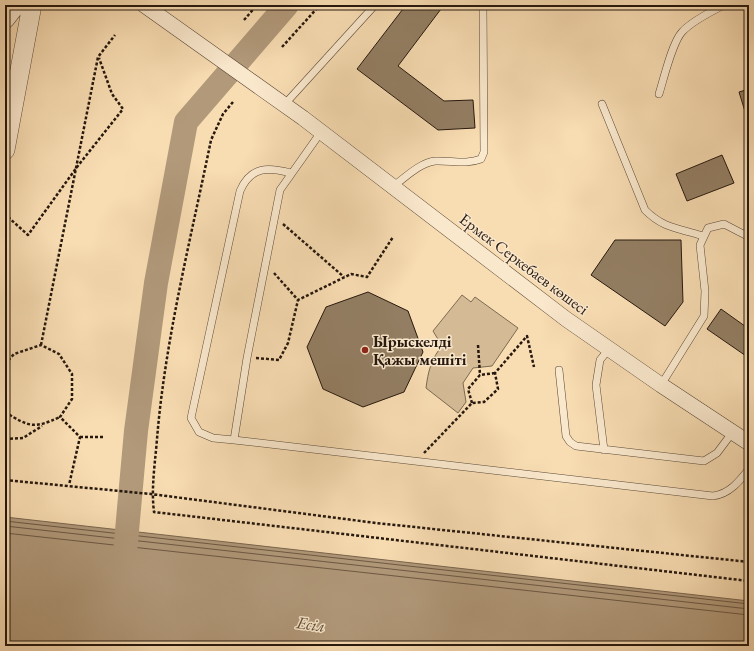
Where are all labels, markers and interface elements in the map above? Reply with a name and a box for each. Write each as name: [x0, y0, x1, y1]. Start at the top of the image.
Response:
street label: Ермек Серкебаев көшесі: [455, 209, 593, 319]
place label: Ырыскелді Қажы мешіті: [373, 331, 467, 370]
marker: Ырыскелді Қажы мешіті: [360, 345, 370, 355]
water label: Есіл: [294, 611, 327, 637]

